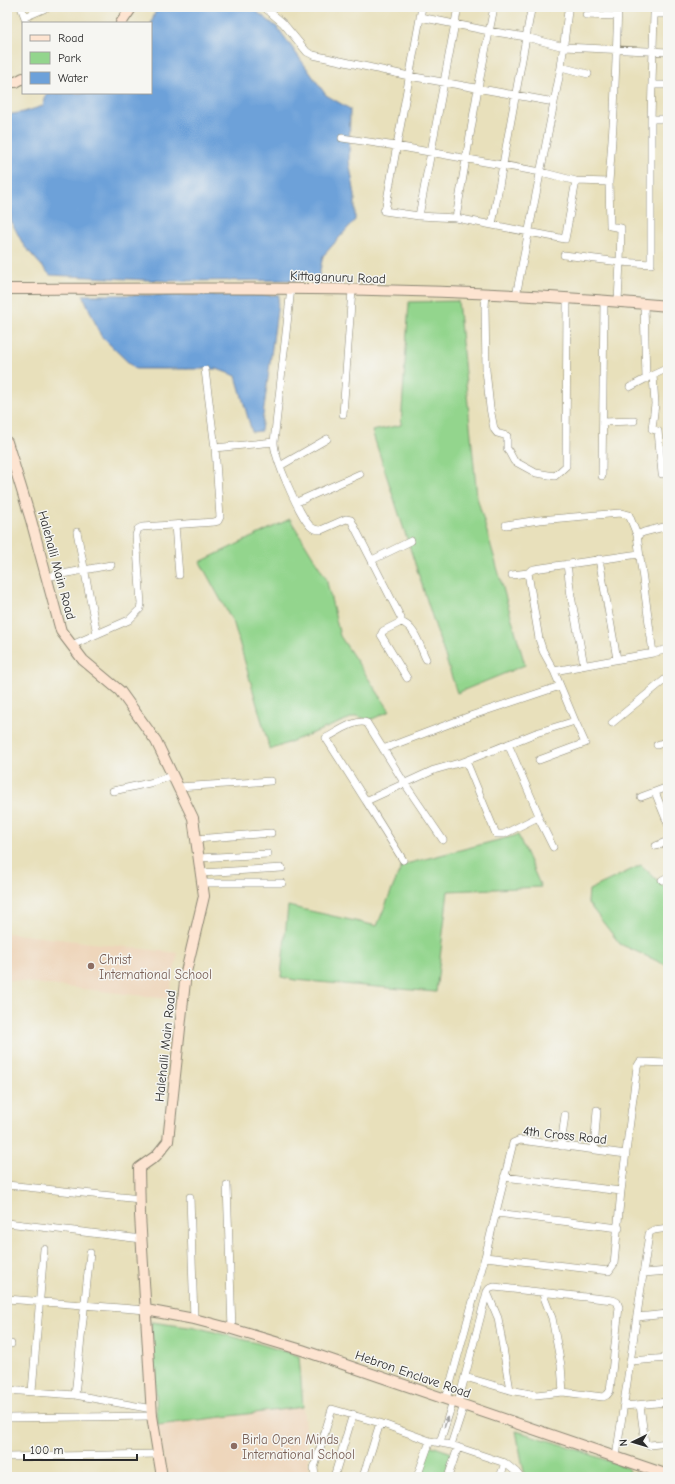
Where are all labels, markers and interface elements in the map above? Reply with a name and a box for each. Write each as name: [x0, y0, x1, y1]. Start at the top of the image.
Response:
legend: [22, 22, 152, 94]
text: Road: [58, 31, 84, 45]
text: Park: [58, 51, 81, 65]
text: Water: [58, 71, 88, 85]
street label: Kittaganuru Road: [290, 268, 386, 286]
street label: Halehalli Main Road: [35, 509, 79, 621]
place label: Christ International School: [99, 952, 212, 982]
marker: Christ International School: [86, 961, 96, 971]
street label: Halehalli Main Road: [152, 989, 178, 1103]
street label: 4th Cross Road: [522, 1123, 608, 1147]
street label: Hebron Enclave Road: [353, 1347, 473, 1401]
one-way arrow: [443, 1415, 449, 1427]
north arrow: [613, 1422, 653, 1462]
place label: Birla Open Minds International School: [242, 1432, 355, 1462]
scale bar: [24, 1436, 137, 1462]
text: N: [617, 1439, 630, 1447]
marker: Birla Open Minds International School: [229, 1441, 239, 1451]
text: 100 m: [30, 1443, 63, 1457]

